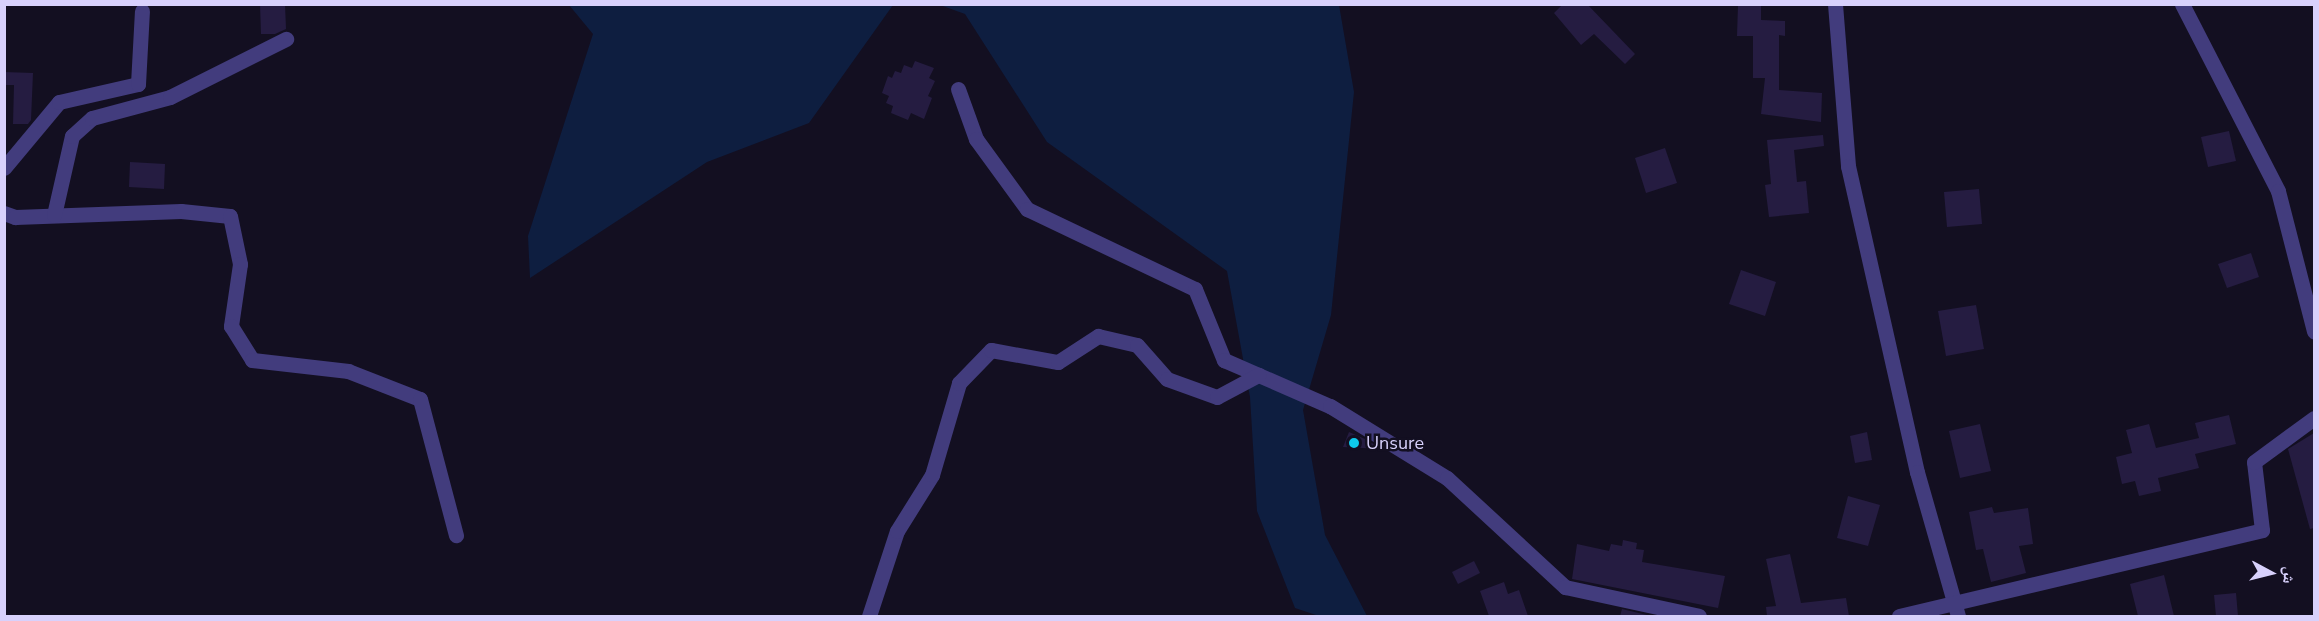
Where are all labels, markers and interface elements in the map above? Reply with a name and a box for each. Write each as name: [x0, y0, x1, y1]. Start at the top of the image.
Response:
place label: Unsure: [1366, 432, 1424, 454]
marker: Unsure: [1347, 436, 1361, 450]
north arrow: [2241, 543, 2301, 603]
text: ش: [2277, 565, 2301, 585]

